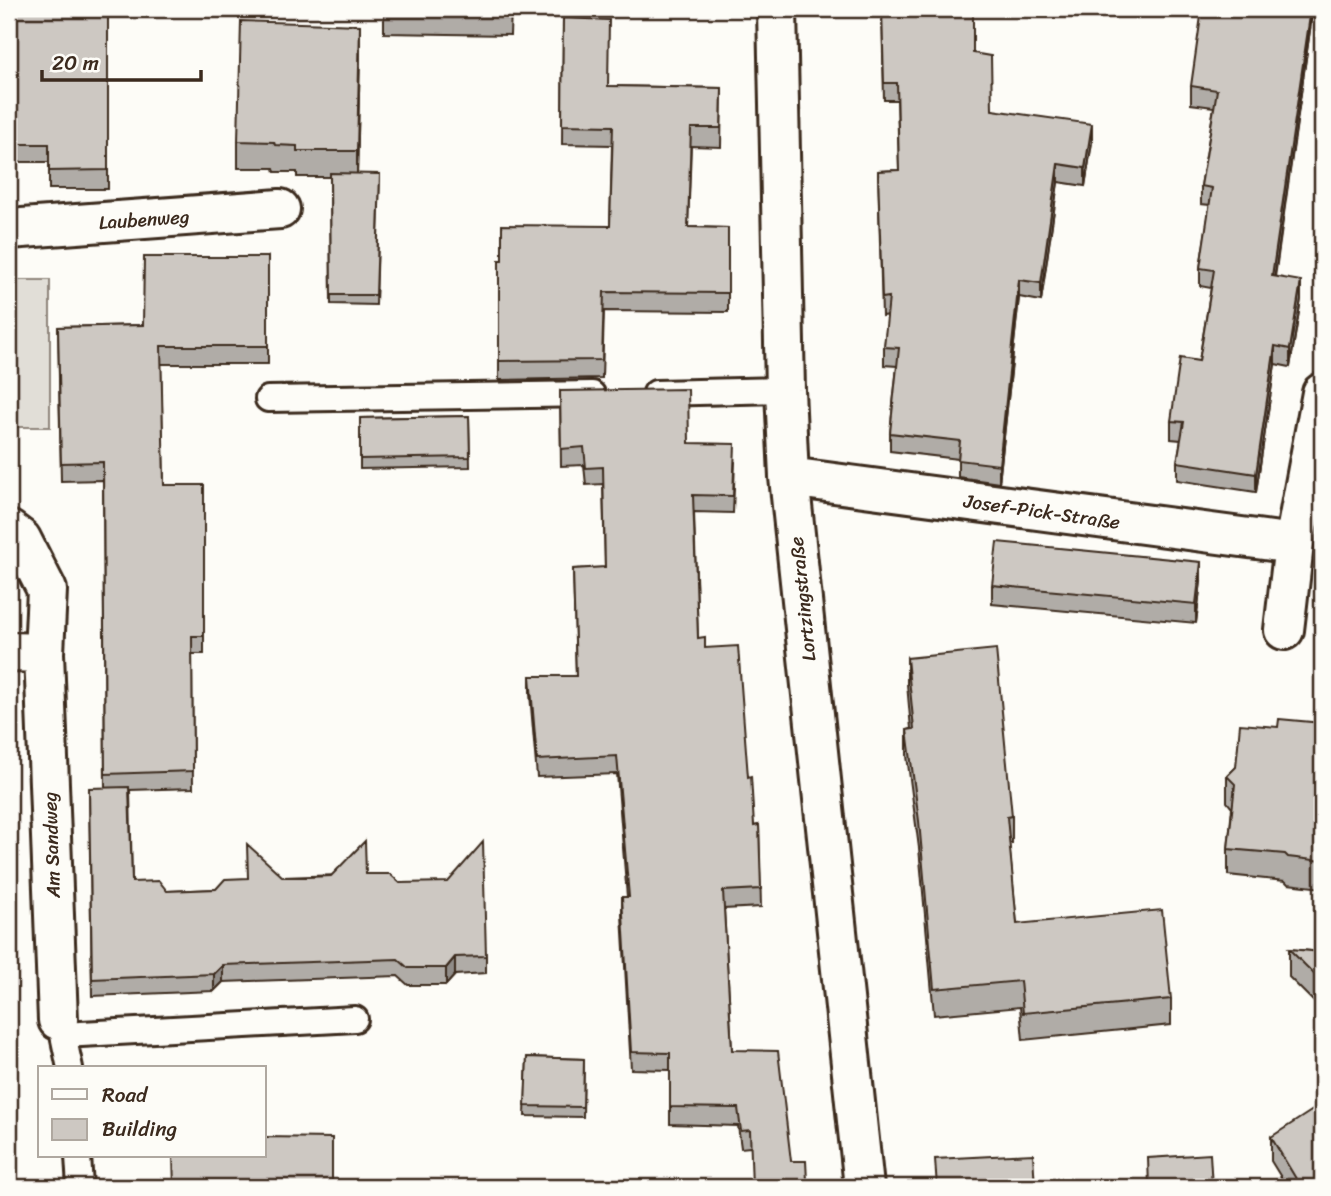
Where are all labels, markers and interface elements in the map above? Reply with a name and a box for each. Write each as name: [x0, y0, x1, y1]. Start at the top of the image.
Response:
scale bar: [42, 38, 201, 82]
text: 20 m: [52, 44, 99, 82]
street label: Laubenweg: [98, 200, 191, 239]
street label: Josef-Pick-Straße: [961, 484, 1122, 539]
street label: Lortzingstraße: [780, 535, 825, 663]
street label: Am Sandweg: [33, 791, 70, 900]
legend: [38, 1066, 266, 1158]
text: Road: [102, 1076, 149, 1114]
text: Building: [102, 1110, 178, 1148]

